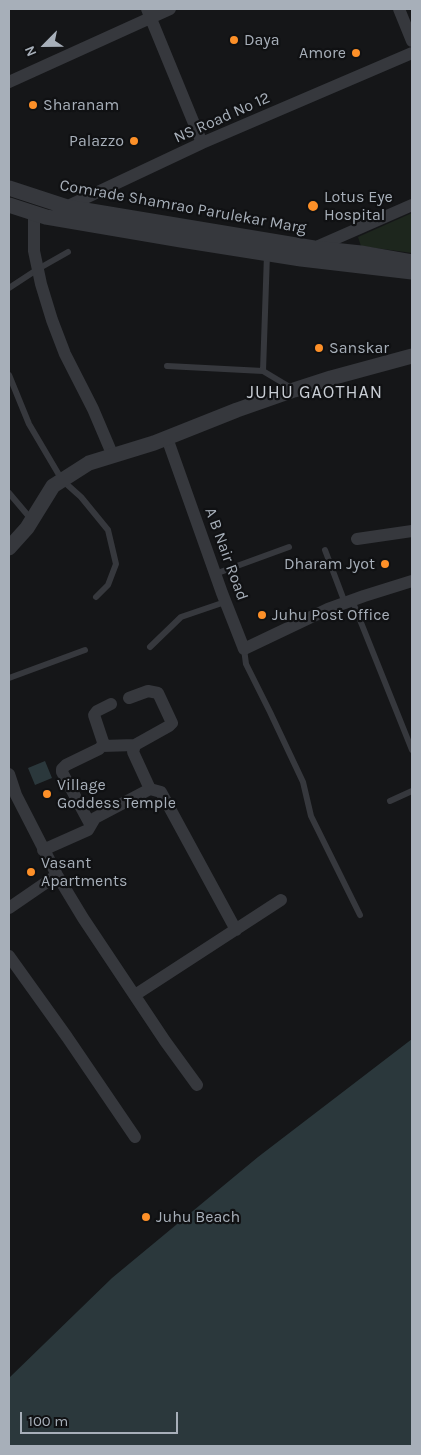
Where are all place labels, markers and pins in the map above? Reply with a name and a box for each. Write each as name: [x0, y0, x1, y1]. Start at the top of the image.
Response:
place label: Daya: [244, 30, 280, 50]
marker: Daya: [228, 34, 240, 46]
place label: Amore: [299, 43, 346, 63]
marker: Amore: [350, 47, 362, 59]
place label: Sharanam: [43, 95, 119, 115]
marker: Sharanam: [27, 99, 39, 111]
place label: Palazzo: [69, 131, 124, 151]
marker: Palazzo: [128, 135, 140, 147]
place label: Lotus Eye Hospital: [324, 187, 393, 225]
marker: Lotus Eye Hospital: [306, 199, 320, 213]
place label: Sanskar: [329, 338, 389, 358]
marker: Sanskar: [313, 342, 325, 354]
place label: Dharam Jyot: [284, 554, 375, 574]
marker: Dharam Jyot: [379, 558, 391, 570]
place label: Juhu Post Office: [272, 605, 390, 625]
marker: Juhu Post Office: [256, 609, 268, 621]
place label: Village Goddess Temple: [57, 775, 176, 813]
marker: Village Goddess Temple: [41, 788, 53, 800]
place label: Vasant Apartments: [41, 853, 127, 891]
marker: Vasant Apartments: [25, 866, 37, 878]
place label: Juhu Beach: [156, 1207, 240, 1227]
marker: Juhu Beach: [140, 1211, 152, 1223]

